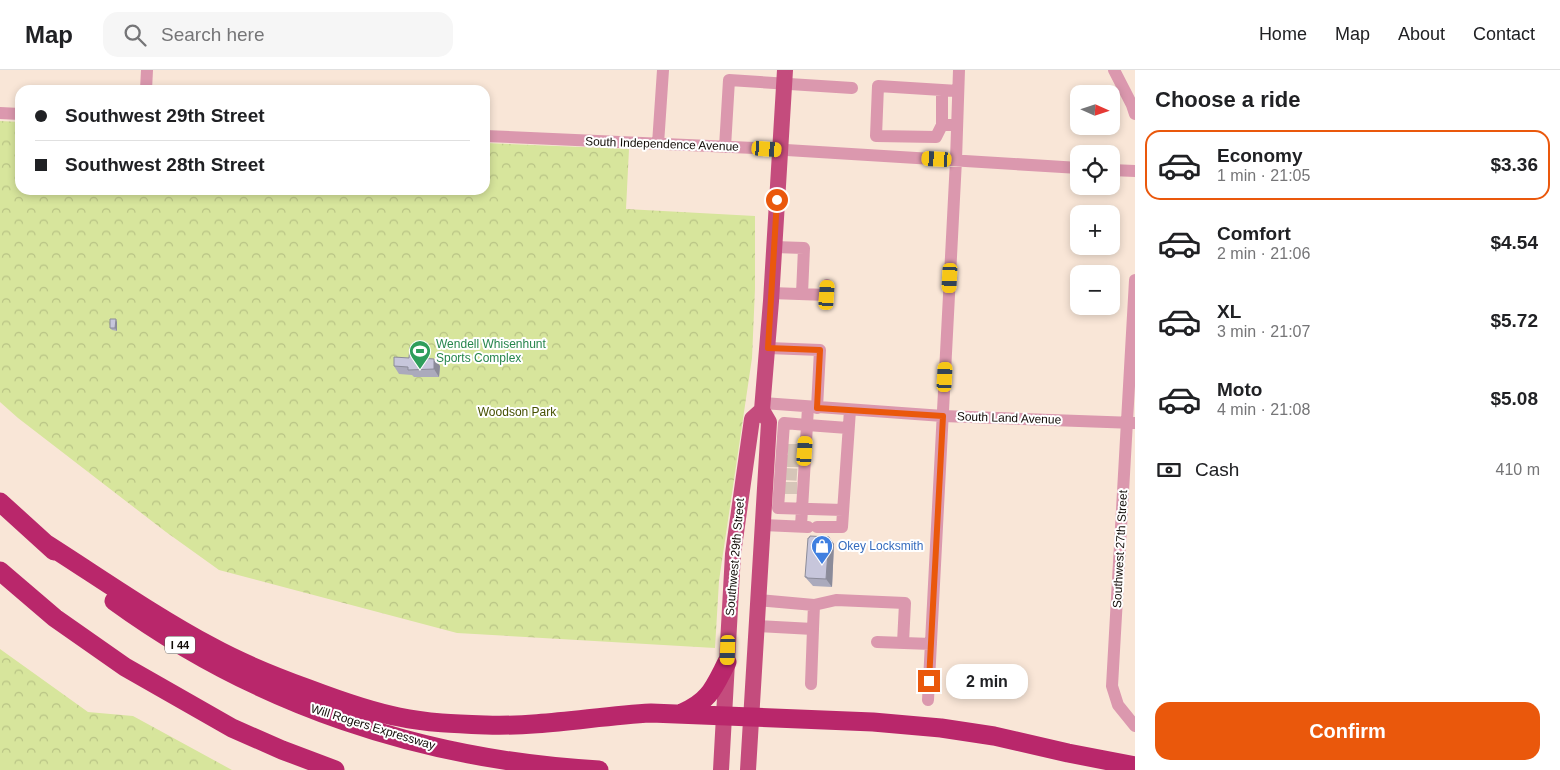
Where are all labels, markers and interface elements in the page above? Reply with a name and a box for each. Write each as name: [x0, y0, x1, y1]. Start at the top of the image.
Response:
search box: [103, 12, 453, 57]
text: Map: [25, 21, 73, 48]
icon: search: [121, 21, 149, 49]
text: Search here: [161, 24, 265, 45]
text: Home: [1259, 24, 1307, 44]
text: Map: [1335, 24, 1370, 44]
text: About: [1398, 24, 1445, 44]
text: Contact: [1473, 24, 1535, 44]
north arrow: [1070, 85, 1120, 135]
map controls: [1070, 85, 1120, 315]
text: Choose a ride: [1155, 87, 1300, 112]
text: Southwest 29th Street: [65, 105, 265, 126]
street label: South Independence Avenue: [585, 134, 739, 154]
car: [751, 140, 782, 158]
icon: car: [1157, 143, 1202, 188]
button: locate: [1070, 145, 1120, 195]
text: Economy: [1217, 145, 1303, 166]
car: [921, 151, 952, 167]
text: Southwest 28th Street: [65, 154, 265, 175]
text: $3.36: [1490, 154, 1538, 175]
text: 1 min · 21:05: [1217, 167, 1310, 184]
route start: [766, 189, 788, 211]
button: +: [1070, 205, 1120, 255]
icon: car: [1157, 221, 1202, 266]
text: Comfort: [1217, 223, 1291, 244]
text: $4.54: [1490, 232, 1538, 253]
text: 2 min · 21:06: [1217, 245, 1310, 262]
car: [941, 263, 958, 293]
button: −: [1070, 265, 1120, 315]
car: [818, 280, 835, 310]
icon: car: [1157, 299, 1202, 344]
text: XL: [1217, 301, 1241, 322]
text: $5.72: [1490, 310, 1538, 331]
text: 3 min · 21:07: [1217, 323, 1310, 340]
place label: Wendell Whisenhunt Sports Complex: [436, 337, 547, 365]
sports icon: Wendell Whisenhunt Sports Complex: [408, 339, 432, 370]
car: [936, 362, 953, 392]
icon: car: [1157, 377, 1202, 422]
text: Moto: [1217, 379, 1262, 400]
text: $5.08: [1490, 388, 1538, 409]
text: 4 min · 21:08: [1217, 401, 1310, 418]
park label: Woodson Park: [478, 405, 557, 419]
street label: South Land Avenue: [957, 409, 1062, 427]
car: [796, 436, 813, 466]
icon: cash: [1155, 456, 1183, 484]
text: Cash: [1195, 459, 1239, 480]
text: 410 m: [1496, 461, 1540, 478]
street label: Southwest 27th Street: [1110, 489, 1130, 608]
street label: Southwest 29th Street: [723, 497, 747, 616]
shop icon: Okey Locksmith: [810, 534, 834, 565]
place label: Okey Locksmith: [838, 539, 923, 553]
car: [719, 635, 736, 665]
road number: I 44: [165, 636, 195, 654]
callout: 2 min: [946, 664, 1029, 698]
route end: [918, 670, 940, 692]
text: 2 min: [966, 673, 1008, 690]
street label: Will Rogers Expressway: [309, 701, 437, 753]
button: Confirm: [1155, 702, 1540, 760]

